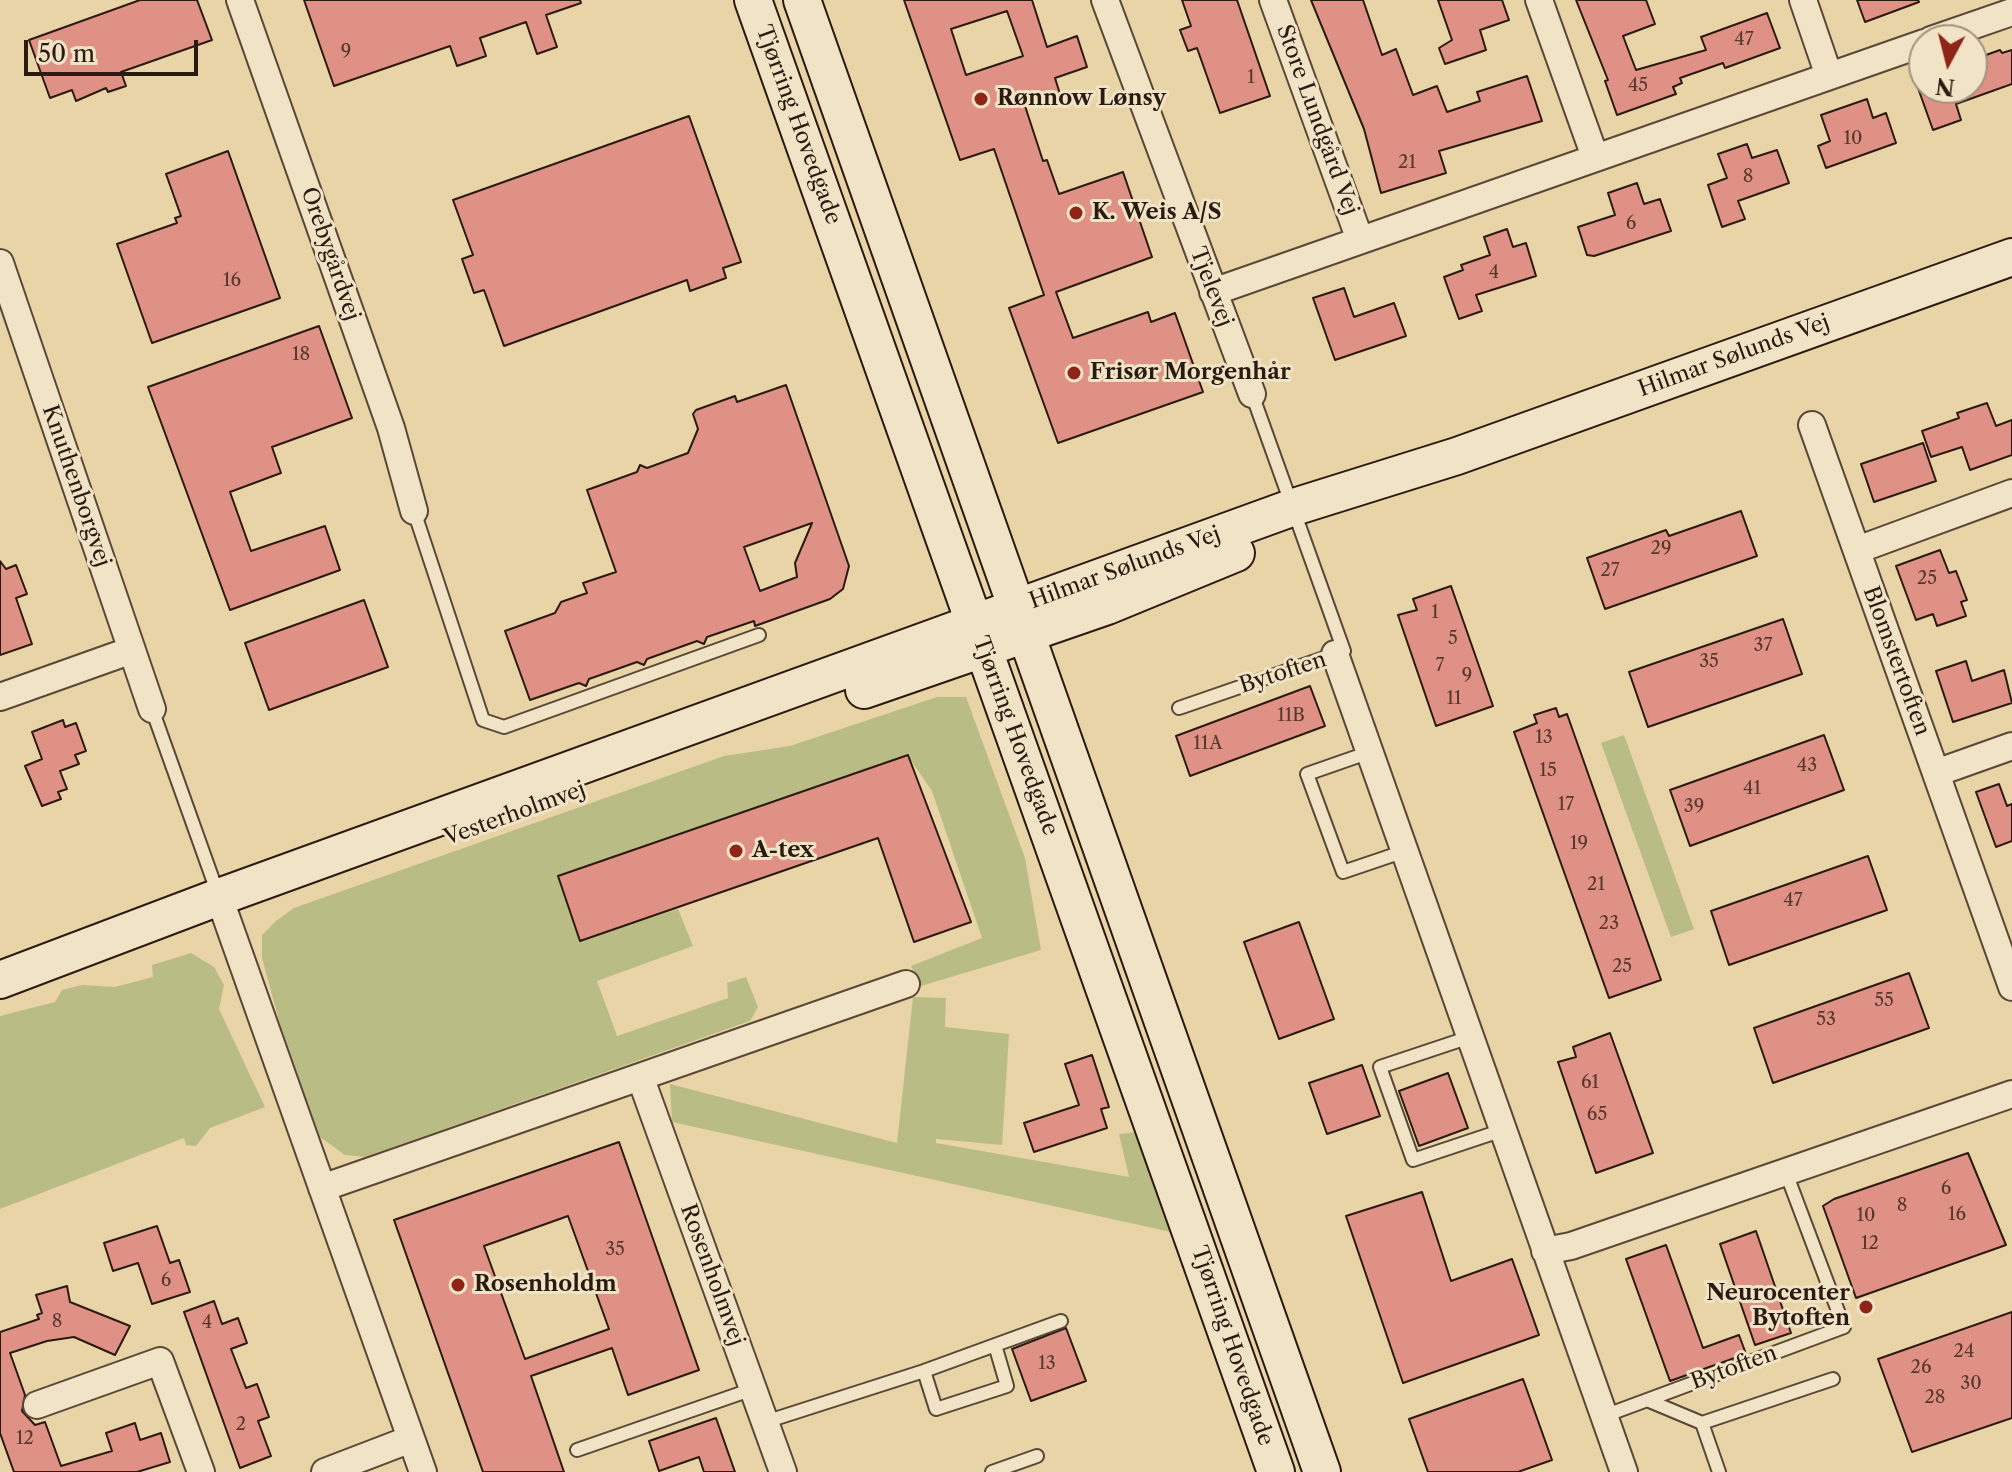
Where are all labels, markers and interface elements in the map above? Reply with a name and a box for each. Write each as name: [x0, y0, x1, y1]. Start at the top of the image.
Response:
street label: Store Lundgård Vej: [1270, 21, 1364, 219]
street label: Tjørring Hovedgade: [750, 22, 846, 228]
scale bar: [28, 24, 202, 74]
north arrow: [1908, 24, 1988, 104]
house number: 47: [1734, 29, 1754, 51]
text: 50 m: [38, 39, 95, 68]
house number: 9: [341, 41, 351, 63]
house number: 1: [1247, 67, 1255, 89]
text: N: [1934, 72, 1956, 101]
house number: 45: [1628, 75, 1648, 97]
place label: Rønnow Lønsy: [997, 86, 1166, 112]
marker: Rønnow Lønsy: [972, 90, 990, 108]
house number: 10: [1844, 128, 1862, 150]
house number: 21: [1398, 152, 1416, 174]
house number: 8: [1743, 166, 1753, 188]
street label: Orebygårdvej: [295, 184, 365, 324]
place label: K. Weis A/S: [1092, 200, 1222, 226]
marker: K. Weis A/S: [1067, 204, 1085, 222]
house number: 6: [1626, 213, 1636, 235]
street label: Tjelevej: [1184, 243, 1238, 331]
house number: 4: [1489, 262, 1499, 284]
house number: 16: [223, 270, 241, 292]
street label: Hilmar Sølunds Vej: [1635, 309, 1833, 403]
house number: 18: [292, 344, 310, 366]
place label: Frisør Morgenhår: [1090, 360, 1291, 386]
marker: Frisør Morgenhår: [1065, 364, 1083, 382]
street label: Knuthenborgvej: [36, 402, 116, 570]
street label: Hilmar Sølunds Vej: [1026, 521, 1224, 615]
house number: 29: [1651, 538, 1671, 560]
house number: 27: [1600, 560, 1620, 582]
house number: 25: [1917, 568, 1937, 590]
street label: Blomstertoften: [1857, 583, 1935, 739]
house number: 1: [1431, 602, 1439, 624]
house number: 5: [1448, 628, 1458, 650]
street label: Tjørring Hovedgade: [967, 633, 1063, 839]
house number: 37: [1754, 635, 1772, 657]
street label: Bytoften: [1236, 647, 1330, 699]
house number: 35: [1699, 651, 1719, 673]
house number: 7: [1436, 655, 1444, 677]
house number: 9: [1462, 665, 1472, 687]
house number: 11: [1446, 688, 1462, 710]
house number: 11B: [1277, 705, 1305, 727]
house number: 13: [1535, 727, 1553, 749]
house number: 11A: [1193, 733, 1223, 755]
house number: 43: [1797, 755, 1817, 777]
house number: 15: [1539, 760, 1557, 782]
street label: Vesterholmvej: [441, 776, 589, 852]
house number: 41: [1743, 778, 1761, 800]
house number: 17: [1558, 794, 1574, 816]
house number: 39: [1684, 796, 1704, 818]
house number: 19: [1570, 833, 1588, 855]
place label: A-tex: [752, 838, 814, 864]
marker: A-tex: [727, 842, 745, 860]
house number: 21: [1587, 874, 1605, 896]
house number: 47: [1783, 890, 1803, 912]
house number: 23: [1599, 913, 1619, 935]
house number: 25: [1612, 956, 1632, 978]
house number: 55: [1874, 990, 1894, 1012]
house number: 53: [1816, 1009, 1836, 1031]
house number: 61: [1581, 1072, 1599, 1094]
house number: 65: [1587, 1104, 1607, 1126]
house number: 6: [1941, 1178, 1951, 1200]
house number: 8: [1897, 1195, 1907, 1217]
street label: Rosenholmvej: [674, 1201, 750, 1349]
house number: 16: [1948, 1204, 1966, 1226]
house number: 10: [1857, 1205, 1875, 1227]
house number: 12: [1861, 1233, 1879, 1255]
house number: 35: [605, 1239, 625, 1261]
street label: Tjørring Hovedgade: [1185, 1243, 1279, 1449]
house number: 6: [161, 1270, 171, 1292]
place label: Rosenholdm: [474, 1272, 617, 1298]
marker: Rosenholdm: [449, 1276, 467, 1294]
place label: Neurocenter Bytoften: [1706, 1281, 1850, 1332]
marker: Neurocenter Bytoften: [1857, 1298, 1875, 1316]
house number: 8: [52, 1311, 62, 1333]
house number: 4: [202, 1312, 212, 1334]
street label: Bytoften: [1687, 1340, 1781, 1396]
house number: 24: [1954, 1341, 1974, 1363]
house number: 13: [1038, 1353, 1056, 1375]
house number: 26: [1911, 1357, 1931, 1379]
house number: 30: [1960, 1373, 1982, 1395]
house number: 28: [1924, 1387, 1946, 1409]
house number: 2: [236, 1414, 246, 1436]
house number: 12: [16, 1428, 34, 1450]

